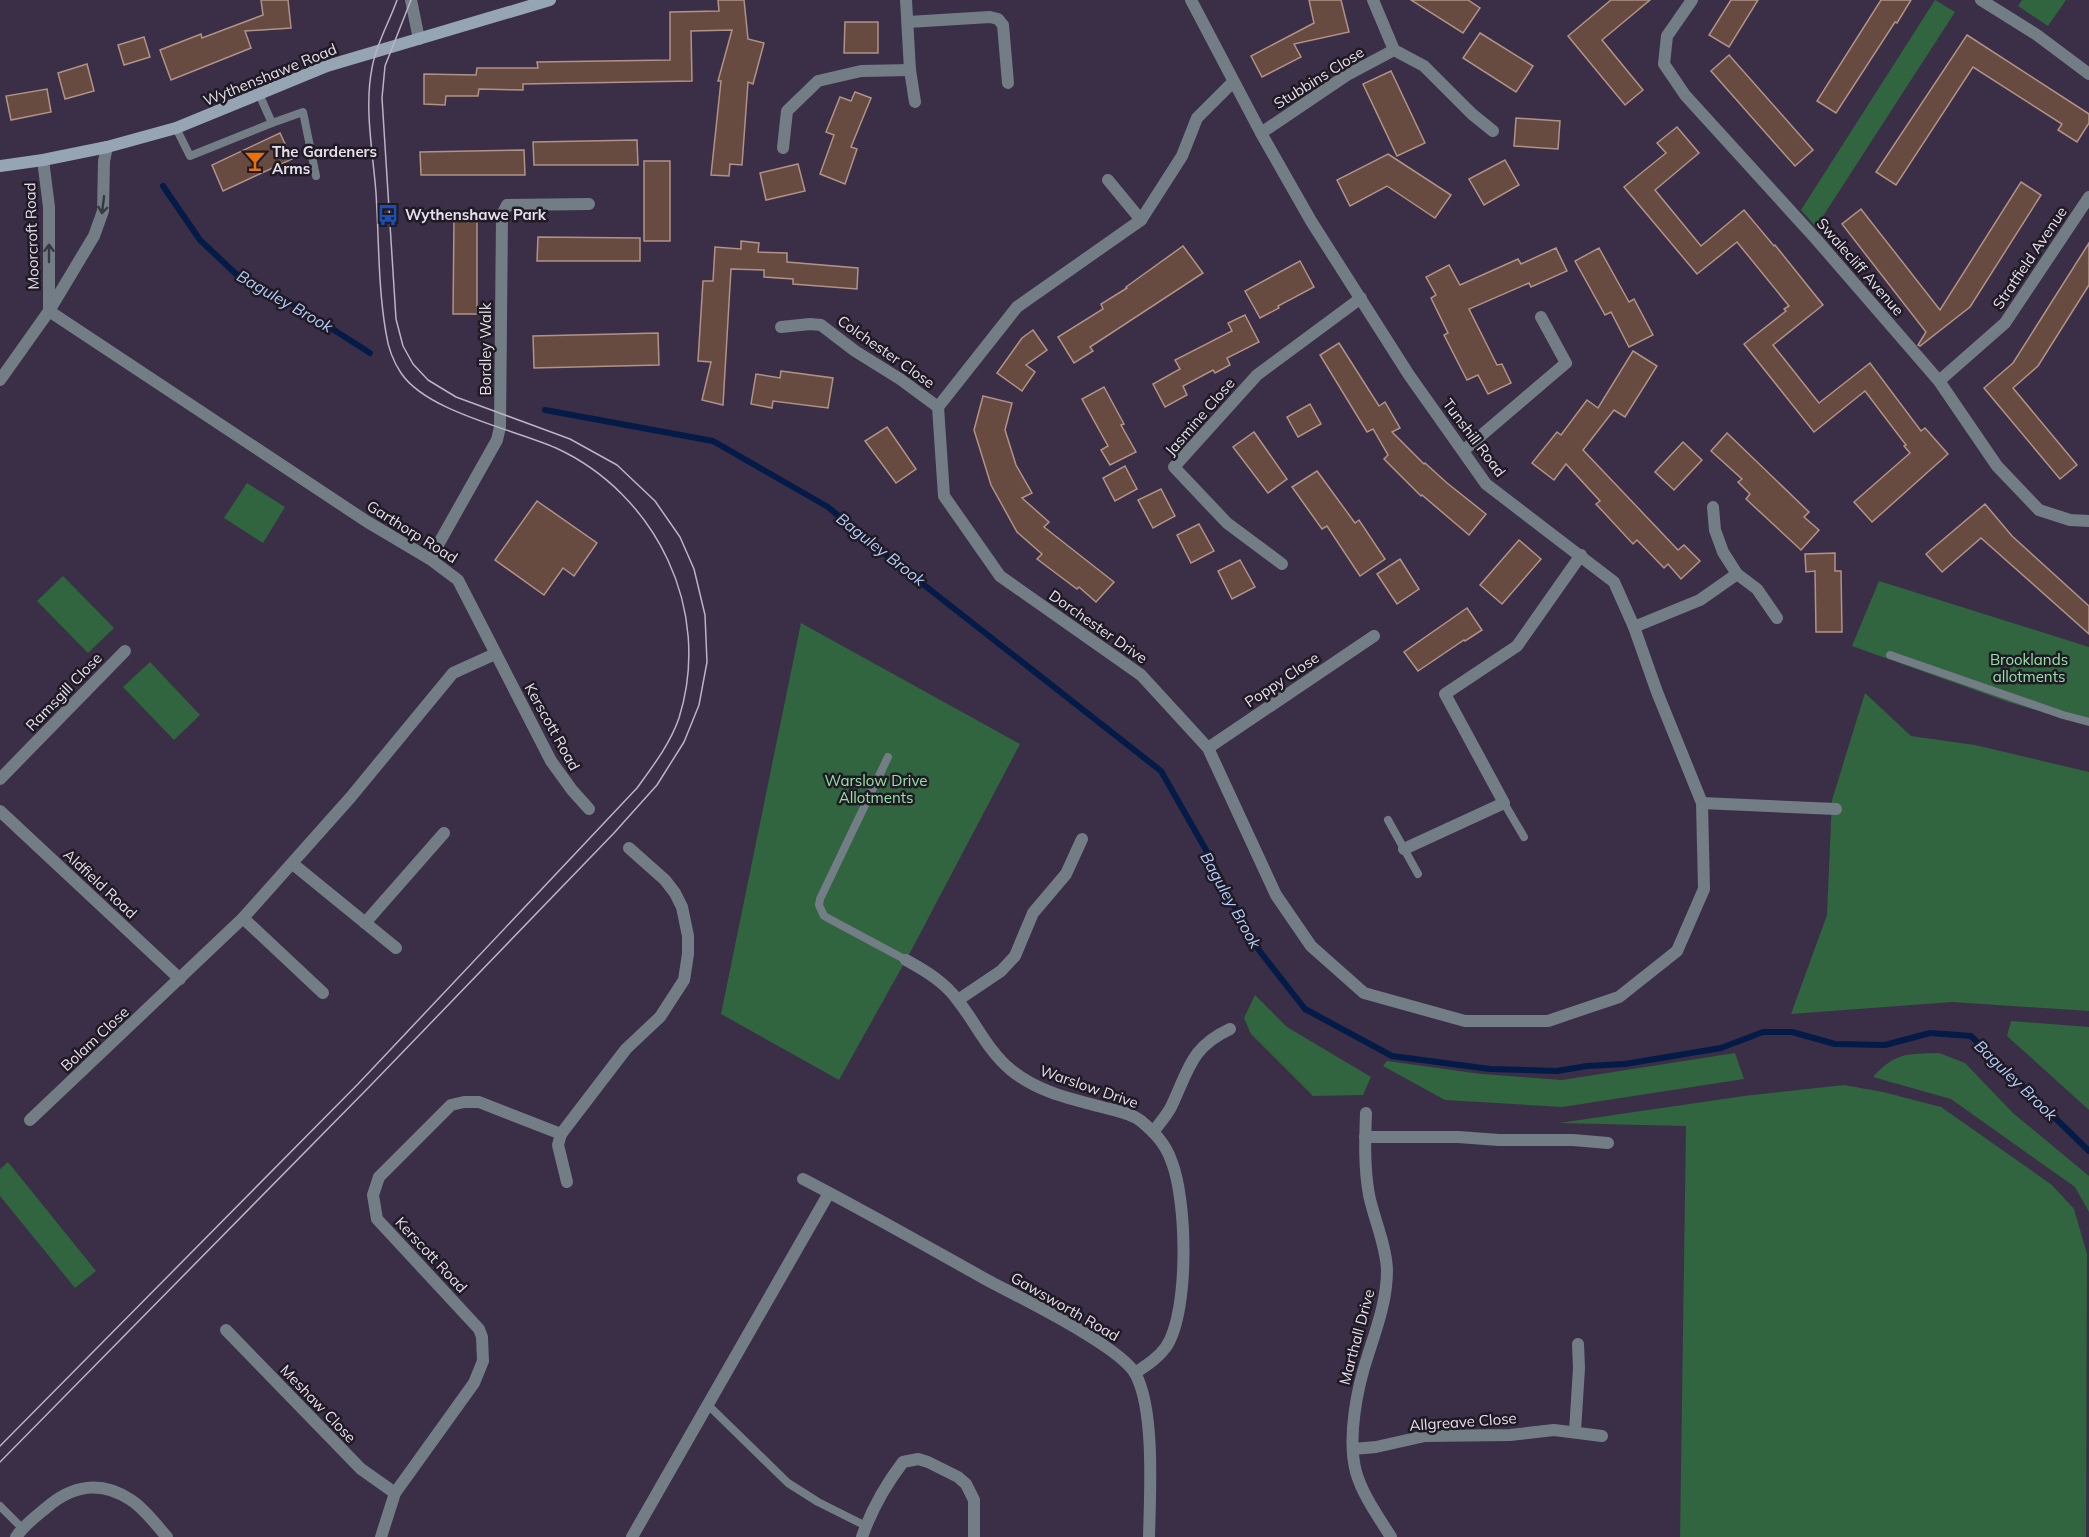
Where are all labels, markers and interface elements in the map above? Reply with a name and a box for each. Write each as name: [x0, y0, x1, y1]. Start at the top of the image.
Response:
street label: Wythenshawe Road: [200, 39, 339, 110]
street label: Stubbins Close: [1270, 42, 1367, 113]
place label: The Gardeners Arms: [272, 142, 377, 178]
bar icon: The Gardeners Arms: [243, 149, 267, 173]
street label: Moorcroft Road: [20, 182, 43, 290]
one-way arrow: [97, 195, 108, 214]
bus stop icon: Wythenshawe Park: [376, 203, 400, 227]
street label: Stratfield Avenue: [1988, 203, 2071, 313]
place label: Wythenshawe Park: [405, 205, 547, 224]
street label: Swalecliff Avenue: [1813, 214, 1908, 320]
one-way arrow: [43, 243, 55, 263]
water label: Baguley Brook: [233, 265, 337, 337]
street label: Bordley Walk: [476, 302, 495, 395]
street label: Colchester Close: [834, 311, 939, 392]
street label: Jasmine Close: [1161, 374, 1239, 460]
street label: Tunshill Road: [1439, 395, 1510, 481]
street label: Garthorp Road: [363, 496, 461, 567]
water label: Baguley Brook: [832, 508, 930, 590]
street label: Dorchester Drive: [1045, 586, 1151, 668]
street label: Ramsgill Close: [22, 648, 106, 735]
street label: Poppy Close: [1241, 648, 1323, 711]
park label: Brooklands allotments: [1990, 650, 2068, 686]
street label: Kerscott Road: [521, 680, 584, 774]
park label: Warslow Drive Allotments: [825, 771, 927, 807]
street label: Aldfield Road: [60, 845, 141, 923]
water label: Baguley Brook: [1196, 848, 1266, 953]
street label: Bolam Close: [57, 1002, 133, 1075]
water label: Baguley Brook: [1970, 1035, 2062, 1125]
street label: Warslow Drive: [1037, 1061, 1141, 1112]
street label: Kerscott Road: [391, 1213, 471, 1297]
street label: Gawsworth Road: [1008, 1268, 1123, 1345]
street label: Marthall Drive: [1335, 1287, 1378, 1387]
street label: Meshaw Close: [276, 1361, 360, 1447]
street label: Allgreave Close: [1409, 1408, 1517, 1435]

